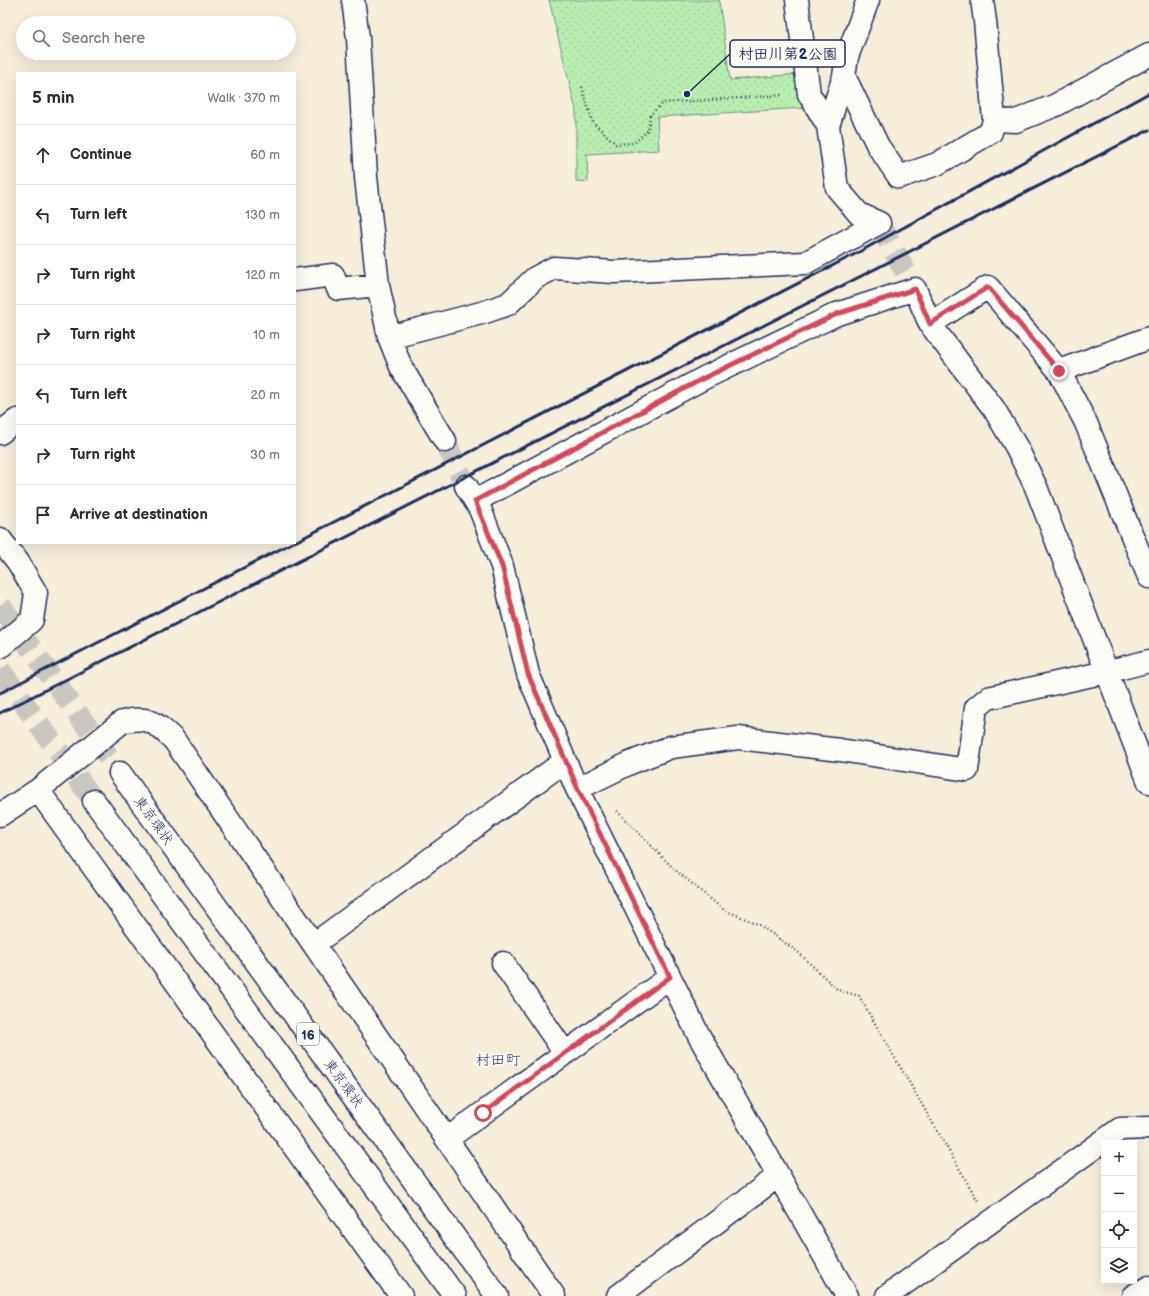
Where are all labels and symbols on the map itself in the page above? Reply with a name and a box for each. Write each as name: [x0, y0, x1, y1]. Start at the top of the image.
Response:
callout: 村田川第2公園: [730, 40, 845, 67]
text: 村田川第2公園: [739, 45, 838, 64]
route end: [1050, 362, 1068, 380]
street label: 東京環状: [130, 793, 177, 848]
road number: 16: [297, 1023, 319, 1045]
district label: 村田町: [475, 1051, 521, 1070]
street label: 東京環状: [320, 1056, 367, 1111]
route start: [474, 1104, 492, 1122]

